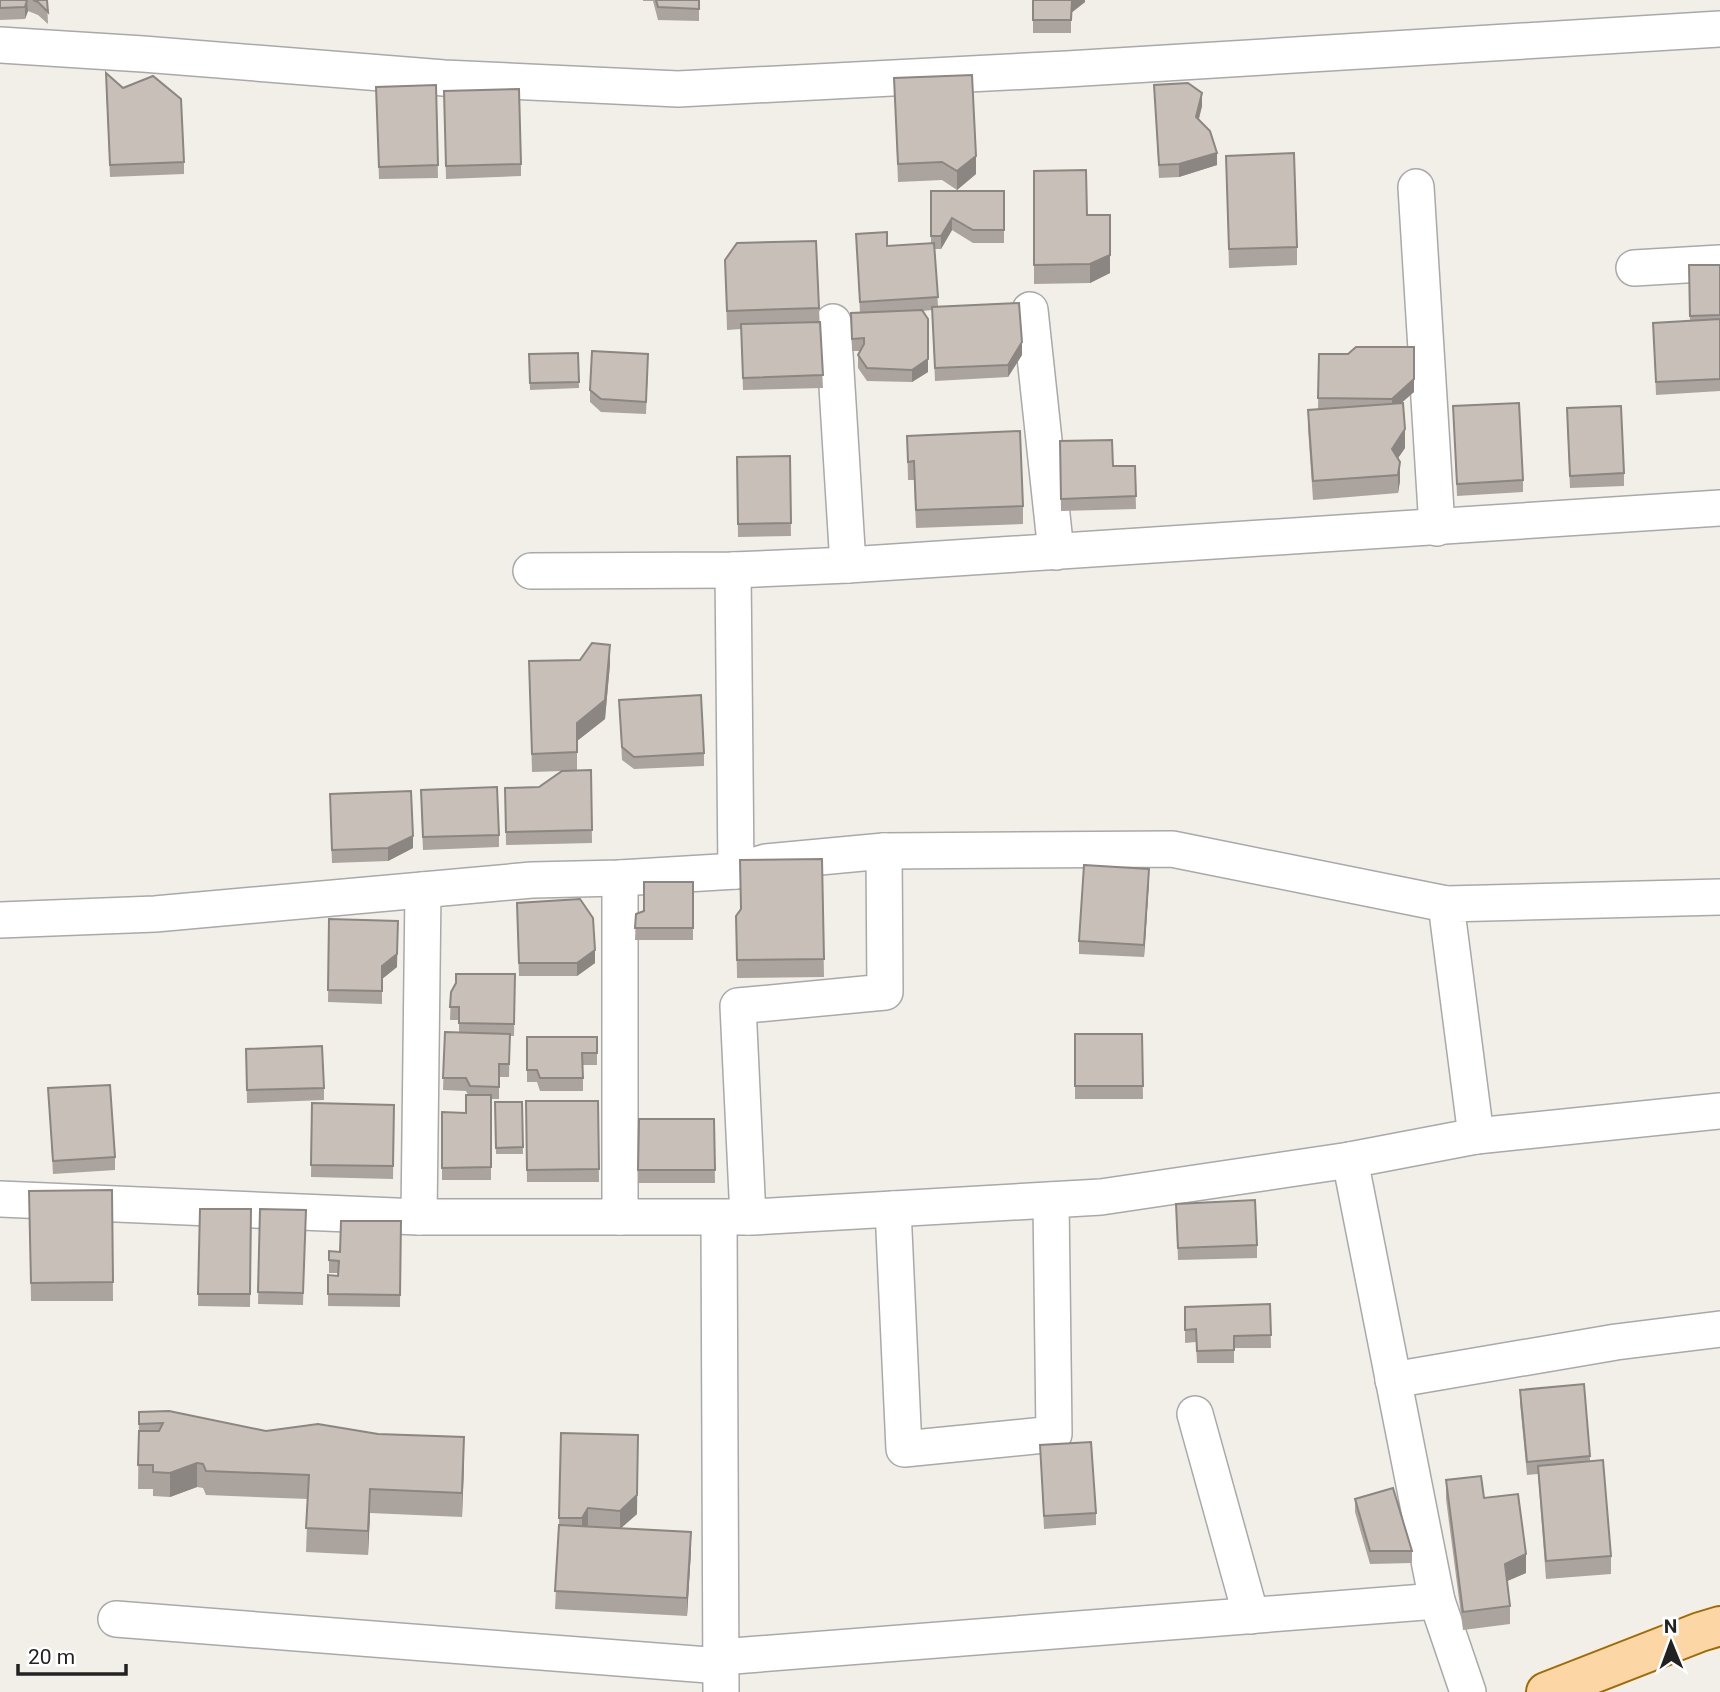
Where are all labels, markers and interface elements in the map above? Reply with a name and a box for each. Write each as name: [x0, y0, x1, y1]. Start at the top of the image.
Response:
north arrow: [1636, 1608, 1706, 1678]
text: N: [1664, 1615, 1678, 1638]
scale bar: [18, 1632, 126, 1676]
text: 20 m: [28, 1645, 75, 1669]

